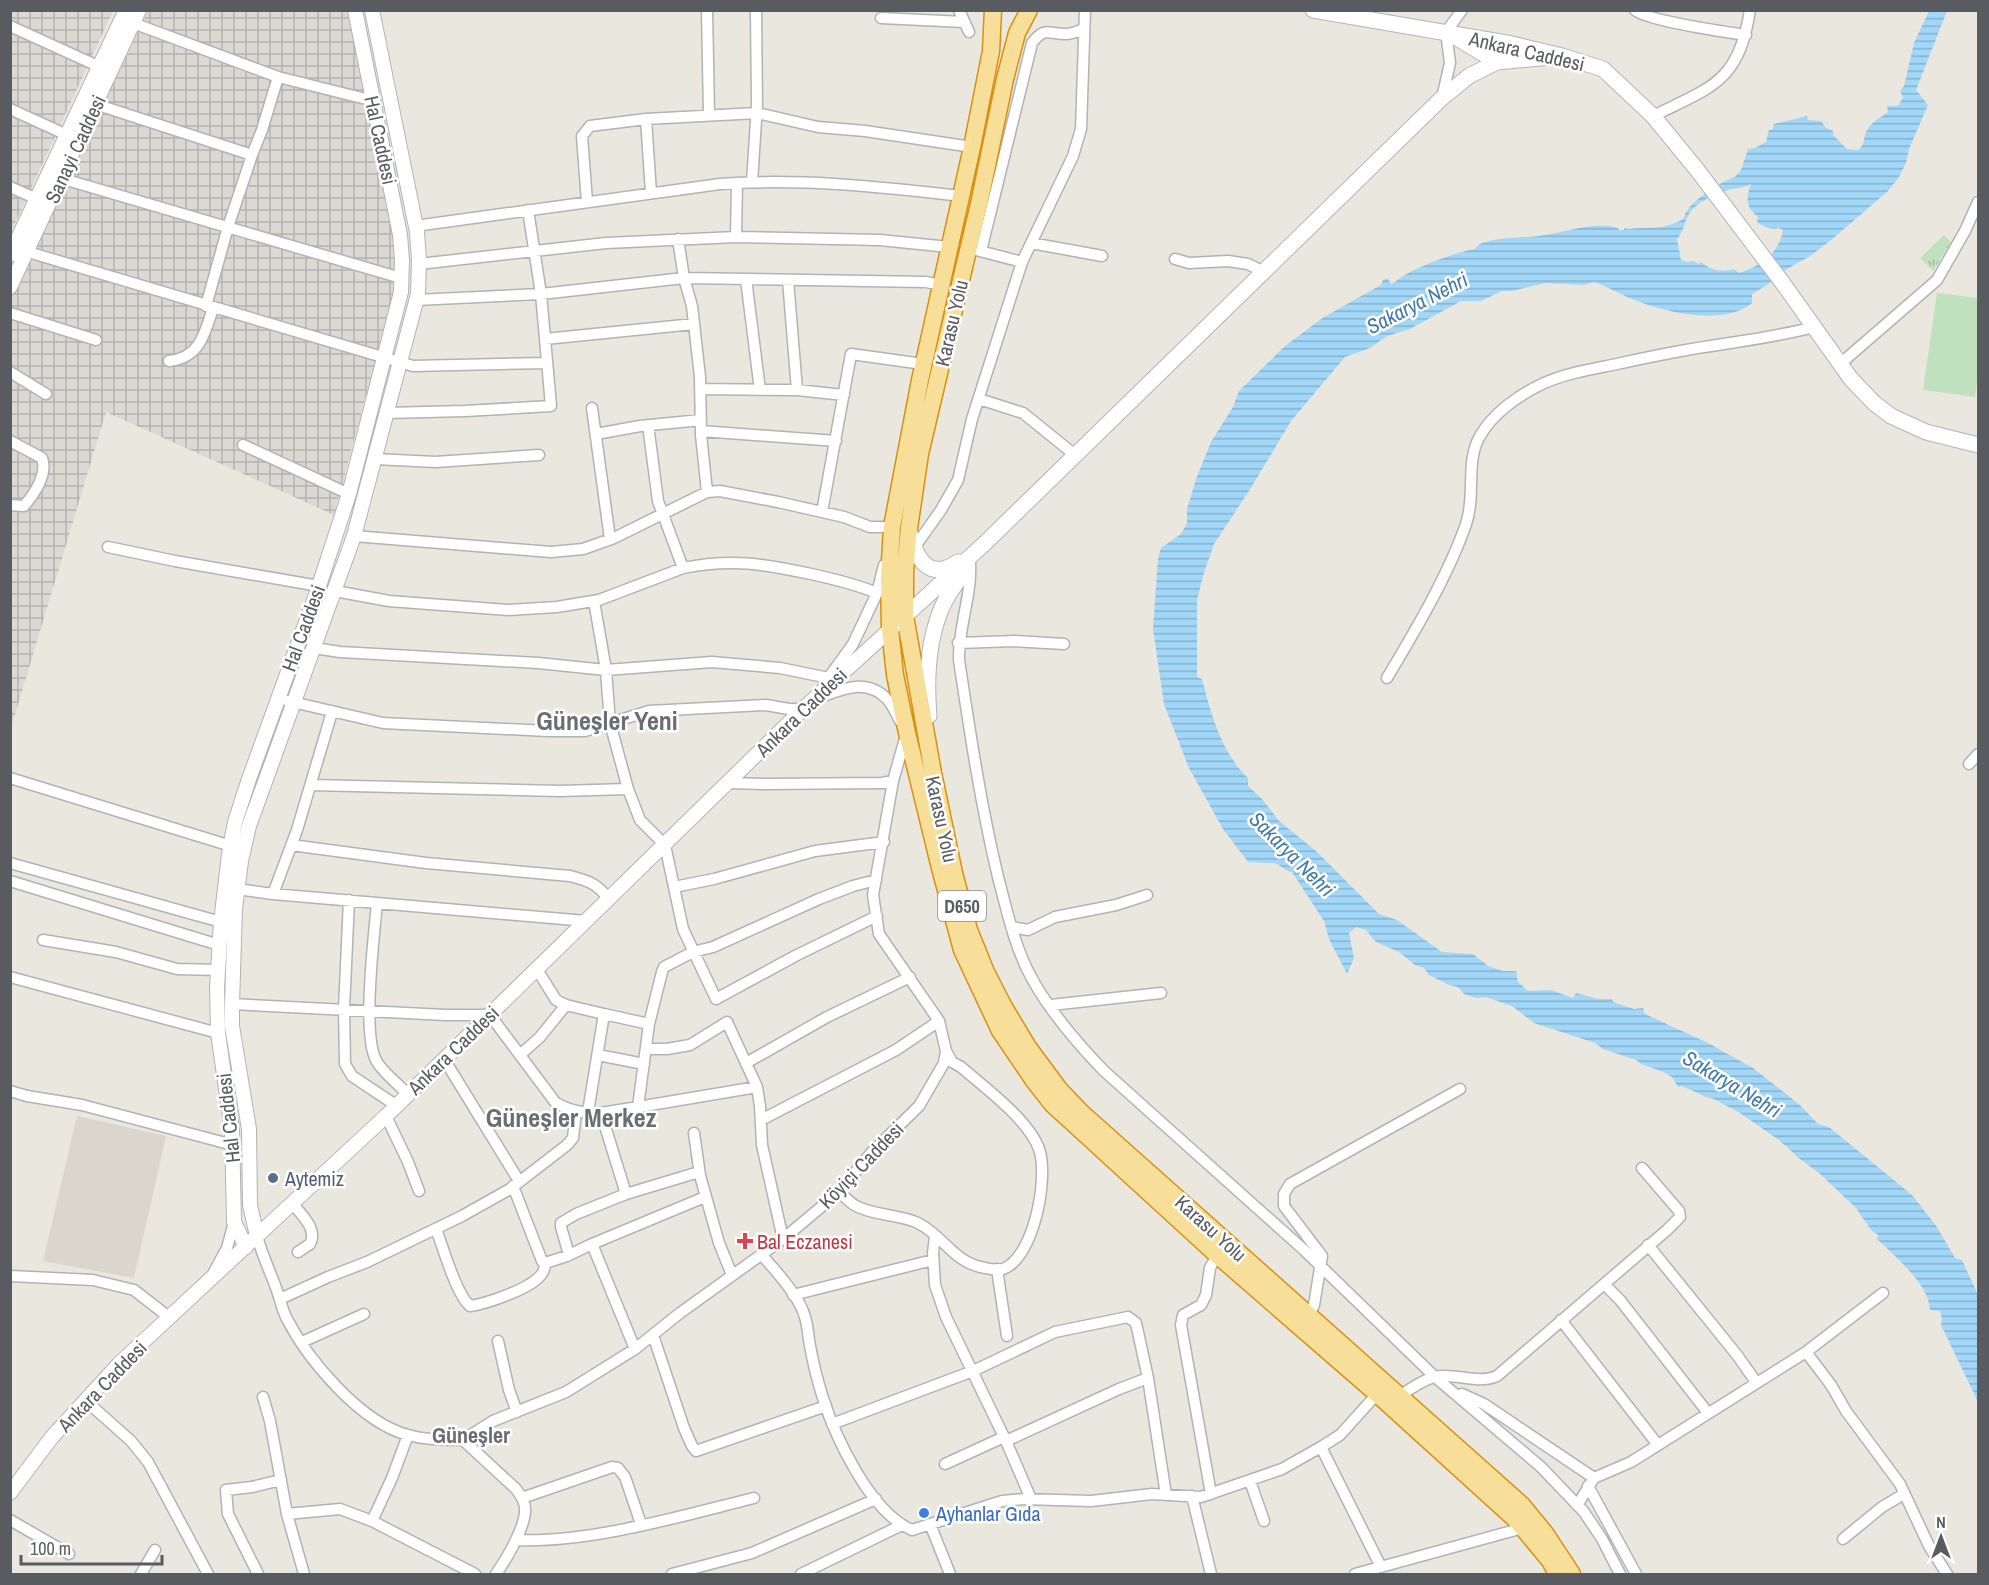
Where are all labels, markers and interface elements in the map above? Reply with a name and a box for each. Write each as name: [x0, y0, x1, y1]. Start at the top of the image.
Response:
street label: Ankara Caddesi: [1466, 24, 1587, 77]
street label: Sanayi Caddesi: [38, 90, 112, 208]
street label: Hal Caddesi: [358, 93, 404, 187]
water label: Sakarya Nehri: [1361, 265, 1473, 341]
street label: Karasu Yolu: [928, 277, 974, 369]
street label: Hal Caddesi: [275, 581, 331, 675]
street label: Ankara Caddesi: [749, 661, 853, 763]
district label: Güneşler Yeni: [536, 703, 678, 738]
street label: Karasu Yolu: [920, 773, 964, 865]
water label: Sakarya Nehri: [1243, 805, 1341, 903]
road number: D650: [938, 891, 986, 921]
street label: Ankara Caddesi: [401, 999, 505, 1101]
water label: Sakarya Nehri: [1677, 1043, 1787, 1125]
street label: Hal Caddesi: [210, 1072, 246, 1164]
district label: Güneşler Merkez: [486, 1100, 657, 1135]
street label: Köyiçi Caddesi: [813, 1116, 909, 1214]
place label: Aytemiz: [284, 1165, 344, 1192]
marker: Aytemiz: [266, 1171, 280, 1185]
street label: Karasu Yolu: [1169, 1189, 1253, 1267]
place label: Bal Eczanesi: [757, 1228, 853, 1255]
marker: Bal Eczanesi: [738, 1234, 752, 1248]
street label: Ankara Caddesi: [51, 1334, 153, 1438]
district label: Güneşler: [432, 1420, 510, 1450]
place label: Ayhanlar Gıda: [935, 1500, 1041, 1527]
marker: Ayhanlar Gıda: [917, 1506, 931, 1520]
north arrow: [1911, 1507, 1971, 1567]
text: N: [1936, 1511, 1946, 1533]
scale bar: [21, 1528, 162, 1566]
text: 100 m: [30, 1536, 71, 1561]

